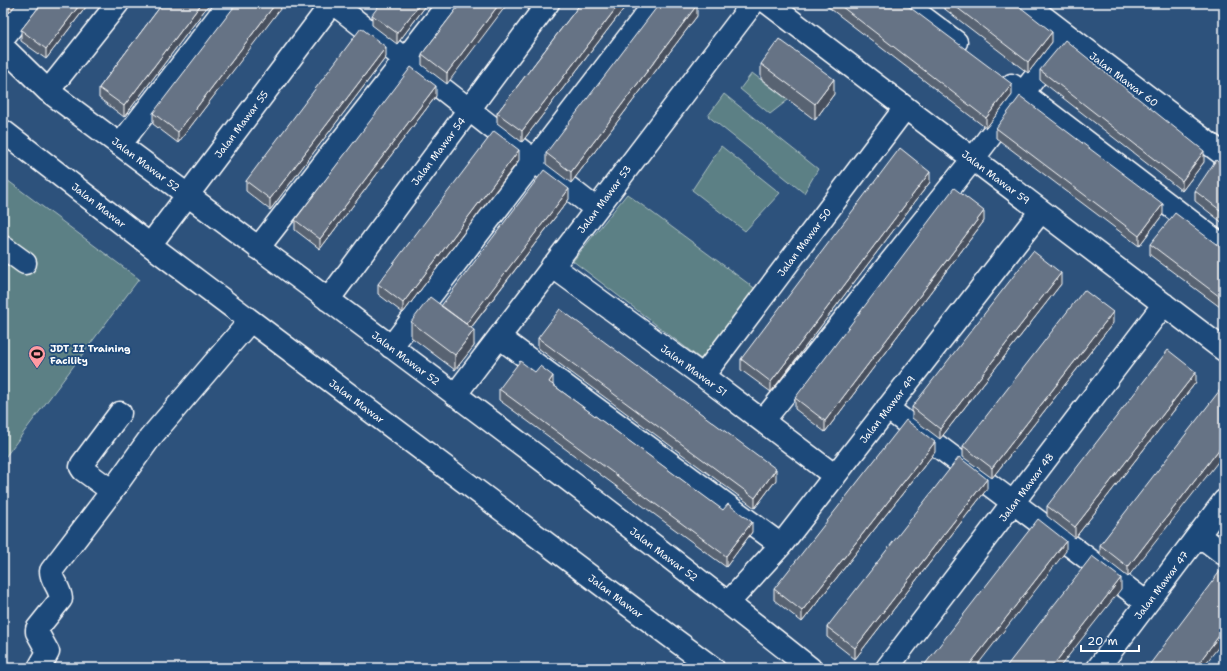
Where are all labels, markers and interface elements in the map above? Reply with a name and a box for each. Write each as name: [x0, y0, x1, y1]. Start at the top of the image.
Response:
street label: Jalan Mawar 60: [1087, 49, 1161, 110]
street label: Jalan Mawar 55: [212, 88, 271, 161]
street label: Jalan Mawar 54: [409, 115, 468, 188]
street label: Jalan Mawar 52: [109, 135, 182, 194]
street label: Jalan Mawar 59: [959, 148, 1032, 207]
street label: Jalan Mawar 53: [575, 163, 634, 236]
street label: Jalan Mawar: [69, 180, 129, 231]
street label: Jalan Mawar 50: [774, 206, 834, 279]
street label: Jalan Mawar 52: [369, 329, 442, 388]
place label: JDT II Training Facility: [50, 342, 131, 367]
street label: Jalan Mawar 51: [658, 342, 729, 399]
sports icon: JDT II Training Facility: [27, 344, 47, 369]
street label: Jalan Mawar 49: [857, 373, 918, 446]
street label: Jalan Mawar: [327, 376, 387, 427]
street label: Jalan Mawar 48: [996, 450, 1057, 524]
street label: Jalan Mawar 52: [627, 525, 700, 584]
street label: Jalan Mawar 47: [1131, 548, 1191, 622]
street label: Jalan Mawar: [586, 571, 646, 622]
scale bar: [1081, 627, 1139, 653]
text: 20 m: [1087, 633, 1118, 649]

